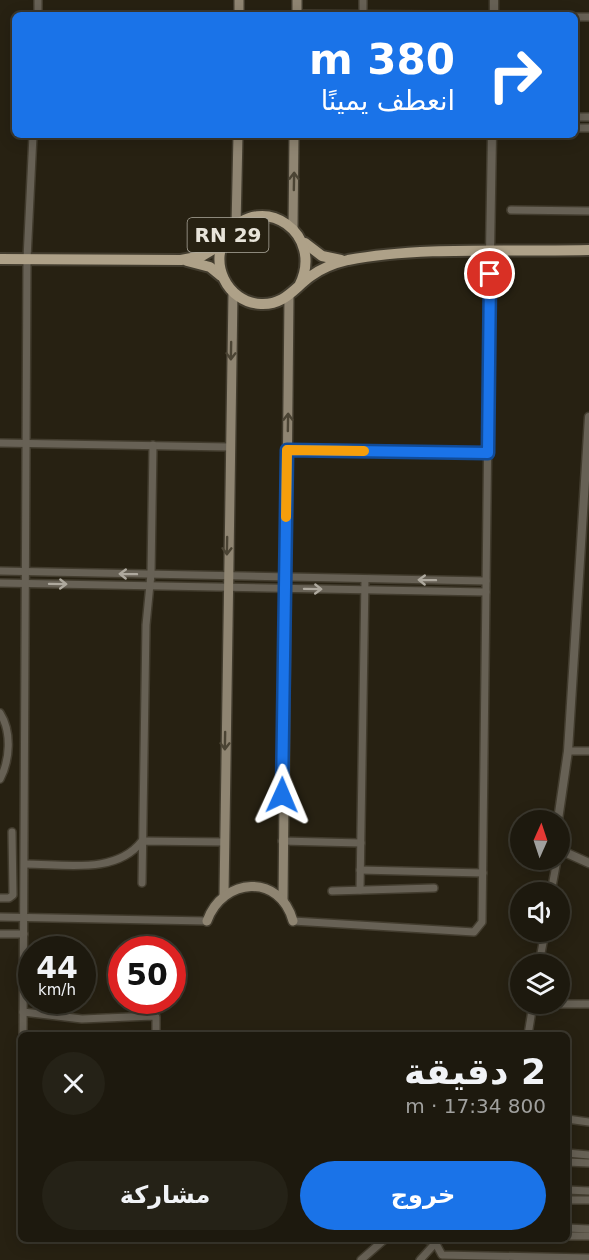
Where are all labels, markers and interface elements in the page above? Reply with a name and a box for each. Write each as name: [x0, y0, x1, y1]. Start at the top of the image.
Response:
text: 380 m: [309, 35, 455, 84]
icon: right: [476, 36, 554, 114]
text: انعطف يمينًا: [321, 85, 455, 116]
one-way arrow: [288, 172, 299, 192]
road number: RN 29: [188, 218, 268, 252]
pin: [464, 248, 515, 299]
icon: arrive: [473, 257, 506, 290]
one-way arrow: [226, 340, 237, 360]
one-way arrow: [282, 413, 293, 433]
one-way arrow: [222, 535, 233, 555]
one-way arrow: [118, 568, 138, 580]
one-way arrow: [418, 574, 438, 586]
one-way arrow: [48, 578, 68, 590]
one-way arrow: [303, 584, 323, 595]
one-way arrow: [219, 730, 231, 750]
position arrow: [250, 763, 314, 827]
north arrow: [510, 810, 570, 870]
map controls: [510, 810, 570, 1014]
button: sound: [510, 882, 570, 942]
speed limit sign: 50: [108, 936, 186, 1014]
text: 44: [36, 950, 78, 985]
button: layers: [510, 954, 570, 1014]
text: km/h: [38, 981, 76, 999]
text: 2 دقيقة: [404, 1051, 546, 1092]
button: close: [42, 1052, 105, 1115]
text: 800 m · 17:34: [405, 1094, 546, 1118]
button: مشاركة: [42, 1161, 288, 1230]
button: خروج: [300, 1161, 546, 1230]

